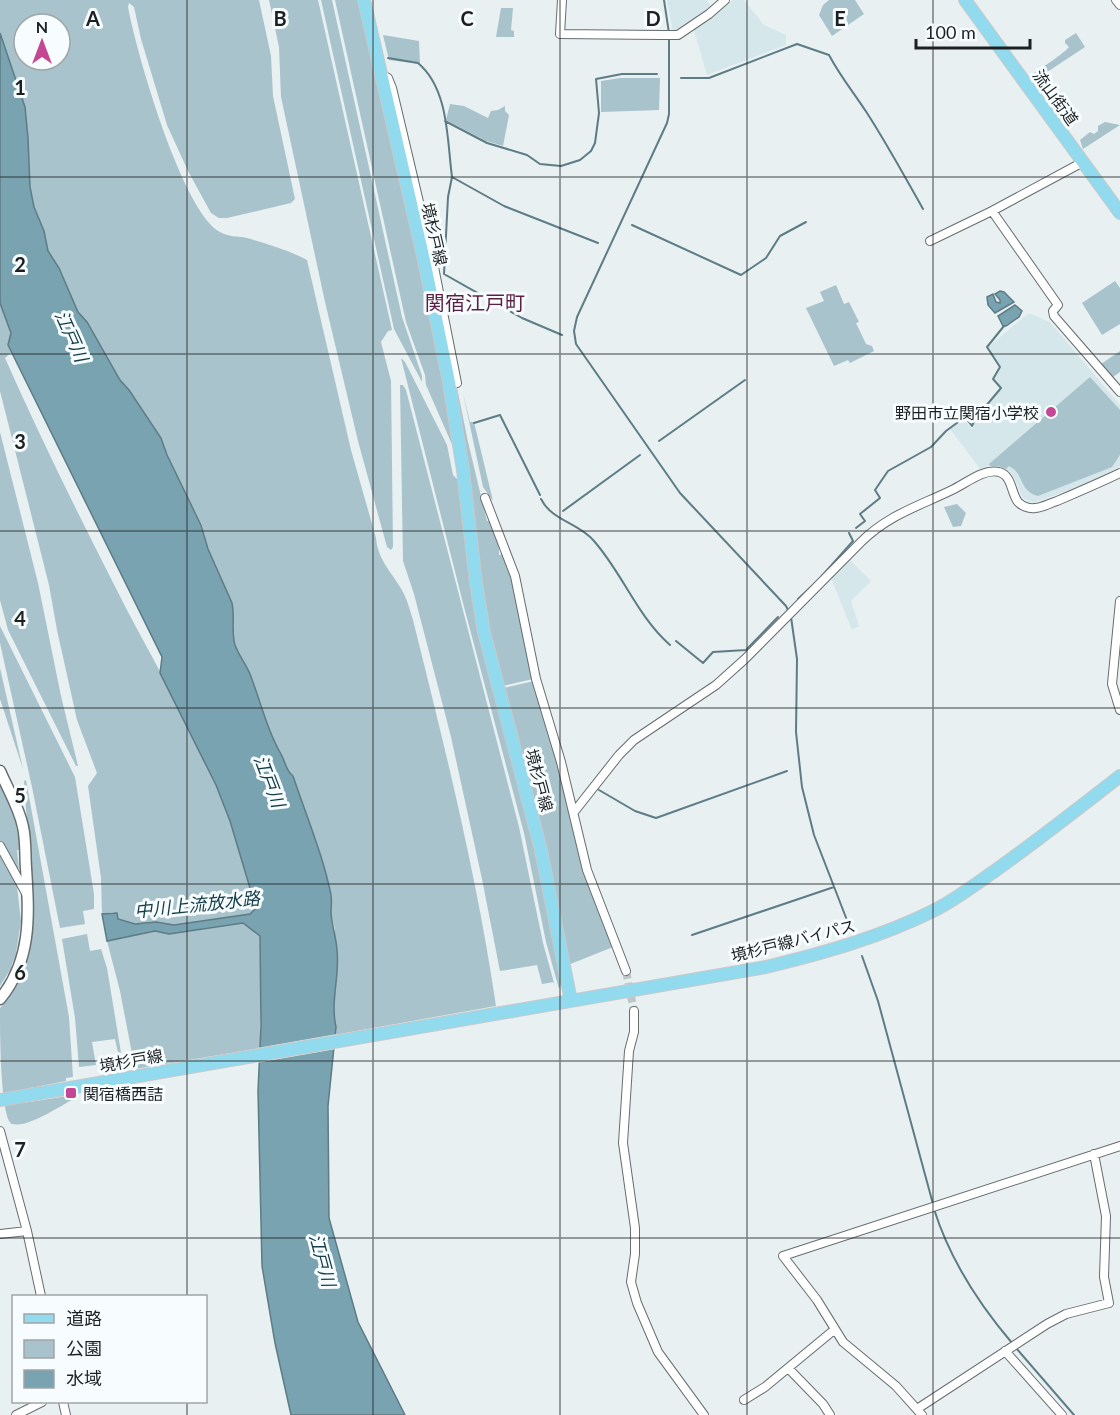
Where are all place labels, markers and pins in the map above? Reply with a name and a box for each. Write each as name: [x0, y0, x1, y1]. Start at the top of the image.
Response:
place label: 野田市立関宿小学校: [895, 403, 1039, 422]
marker: 野田市立関宿小学校: [1044, 405, 1058, 419]
place label: 関宿橋西詰: [83, 1084, 163, 1103]
marker: 関宿橋西詰: [64, 1086, 78, 1100]

